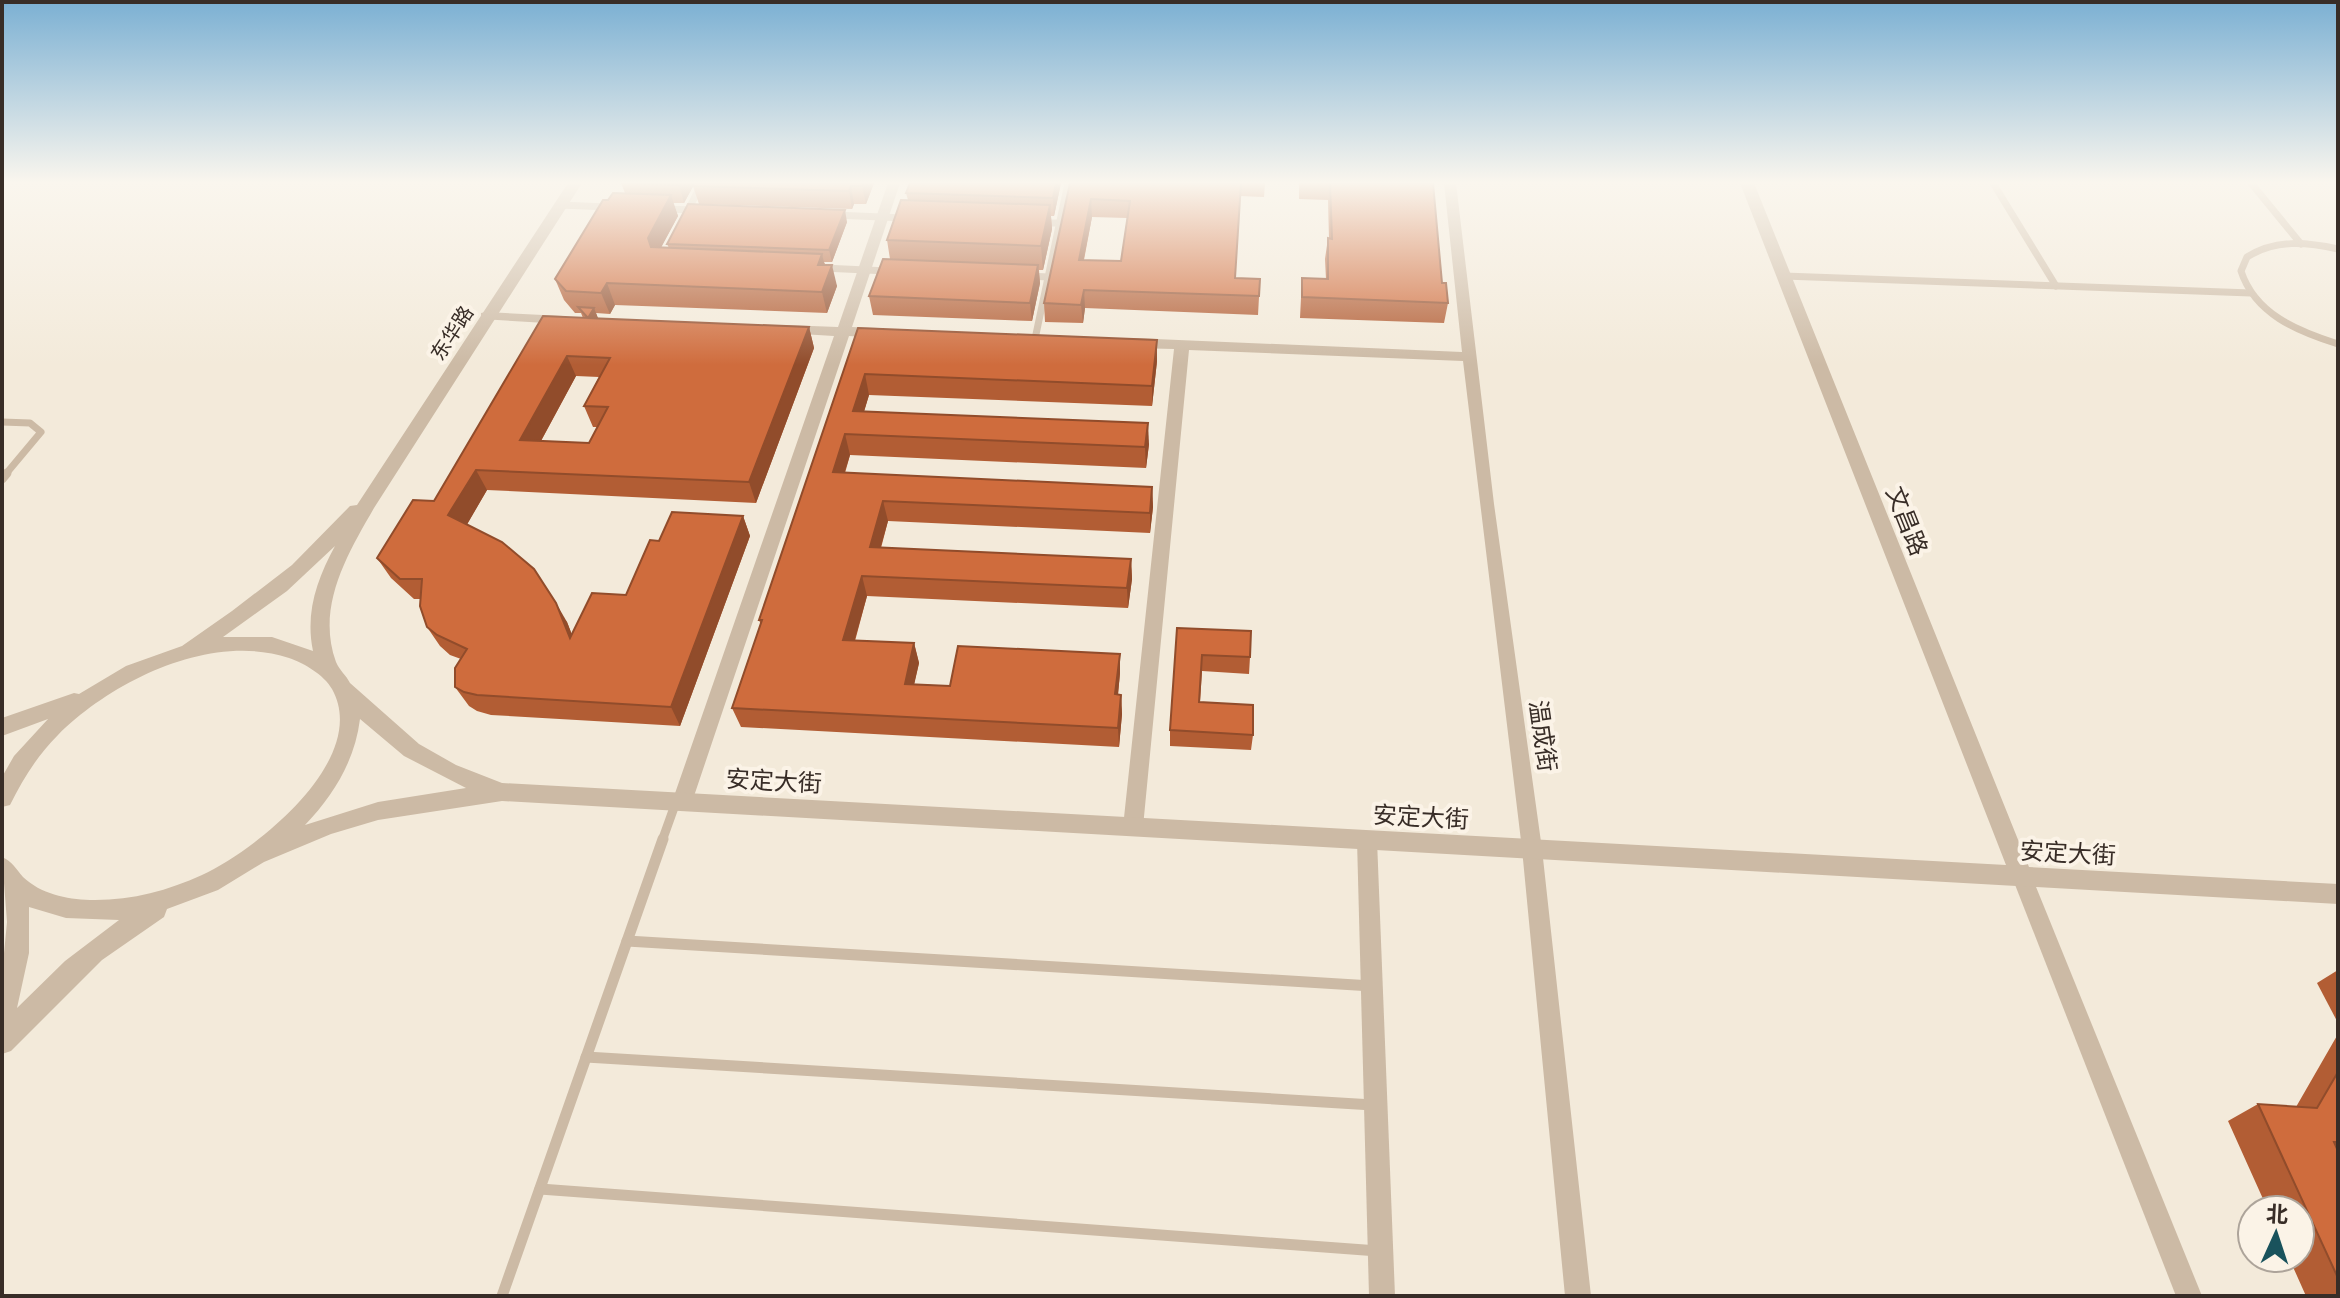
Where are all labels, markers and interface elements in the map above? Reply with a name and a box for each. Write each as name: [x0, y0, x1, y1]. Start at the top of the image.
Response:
street label: 东华路: [426, 301, 478, 365]
street label: 文昌路: [1880, 482, 1934, 560]
street label: 温成街: [1524, 698, 1562, 774]
street label: 安定大街: [725, 764, 823, 798]
street label: 安定大街: [1372, 800, 1470, 834]
street label: 安定大街: [2019, 836, 2117, 870]
north arrow: [2236, 1194, 2316, 1274]
text: 北: [2265, 1200, 2289, 1229]

